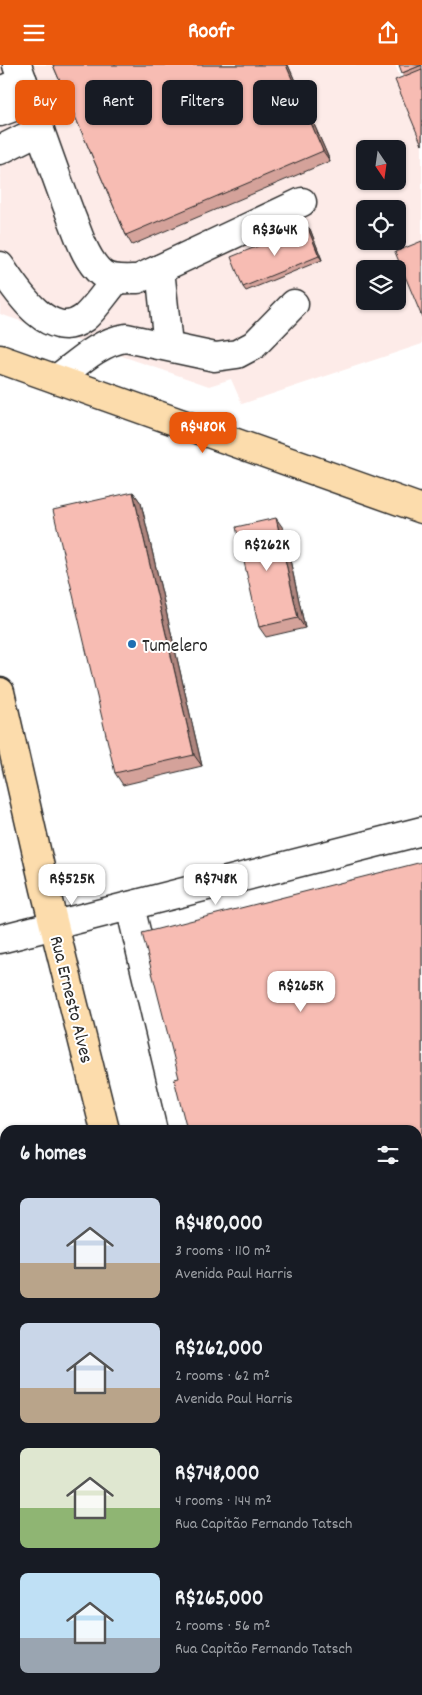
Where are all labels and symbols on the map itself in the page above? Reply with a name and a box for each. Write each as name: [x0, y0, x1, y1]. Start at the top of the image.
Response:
north arrow: [356, 140, 406, 190]
pin: R$364K: [234, 215, 316, 257]
pin: R$480K: [162, 411, 244, 454]
pin: R$262K: [226, 529, 308, 572]
place label: Tumelero: [142, 634, 208, 661]
marker: Tumelero: [126, 638, 138, 650]
pin: R$525K: [31, 863, 113, 906]
pin: R$748K: [175, 863, 257, 906]
street label: Rua Ernesto Alves: [41, 933, 98, 1066]
pin: R$265K: [260, 971, 342, 1013]

